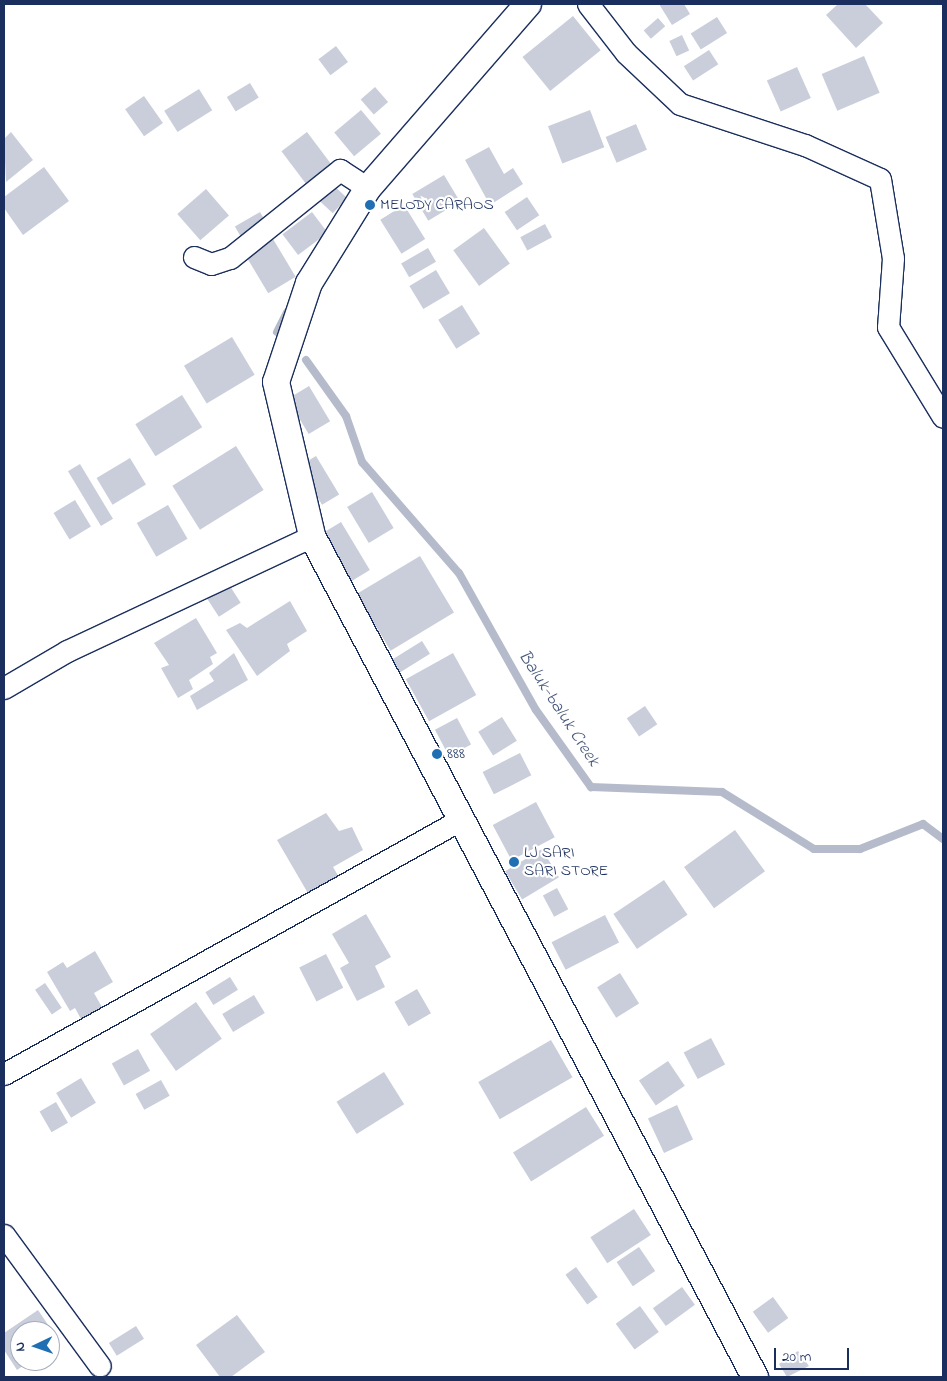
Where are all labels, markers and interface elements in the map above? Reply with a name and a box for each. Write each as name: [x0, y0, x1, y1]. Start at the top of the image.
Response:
place label: MELODY CARAOS: [380, 195, 494, 215]
marker: MELODY CARAOS: [364, 199, 376, 211]
water label: Baluk-baluk Creek: [512, 647, 604, 771]
place label: 888: [447, 744, 465, 764]
marker: 888: [431, 748, 443, 760]
place label: LJ SARI SARI STORE: [524, 843, 608, 881]
marker: LJ SARI SARI STORE: [508, 856, 520, 868]
north arrow: [10, 1321, 60, 1371]
scale bar: [777, 1338, 852, 1370]
text: N: [10, 1341, 31, 1352]
text: 20 m: [782, 1346, 811, 1368]

